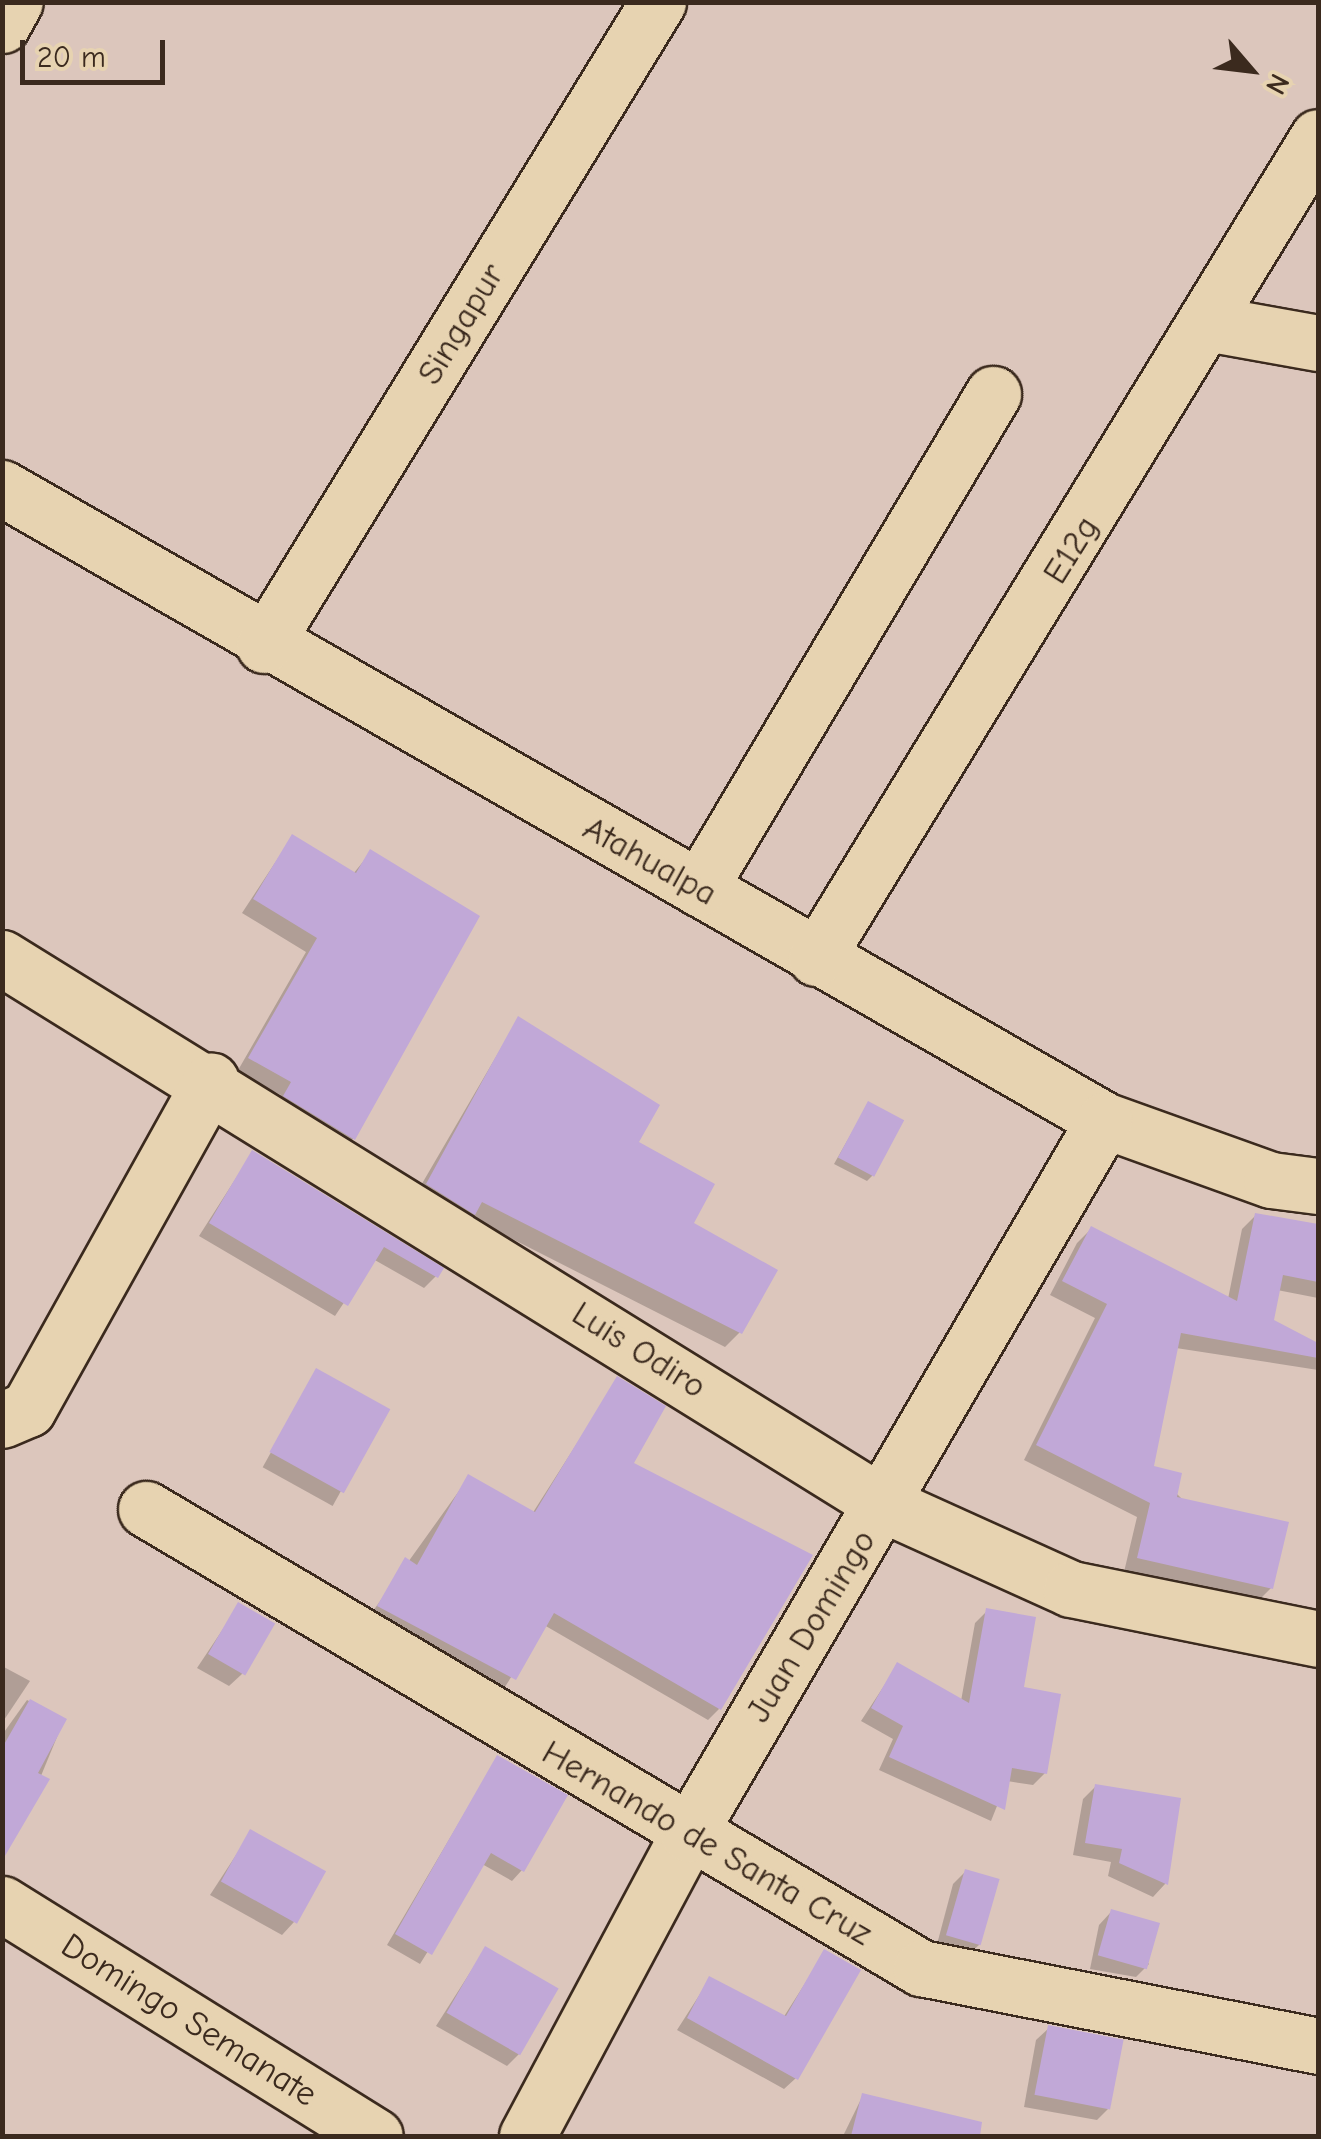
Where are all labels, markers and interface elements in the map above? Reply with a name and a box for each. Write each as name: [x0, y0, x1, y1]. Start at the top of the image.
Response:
scale bar: [25, 20, 170, 82]
north arrow: [1201, 20, 1301, 120]
text: 20 m: [37, 40, 106, 75]
text: N: [1259, 69, 1296, 100]
street label: Singapur: [409, 256, 513, 392]
street label: E12g: [1034, 508, 1108, 592]
street label: Atahualpa: [576, 807, 724, 915]
street label: Luis Odiro: [564, 1292, 714, 1408]
street label: Juan Domingo: [737, 1522, 885, 1730]
street label: Hernando de Santa Cruz: [535, 1731, 879, 1955]
street label: Domingo Semanate: [53, 1924, 325, 2116]

